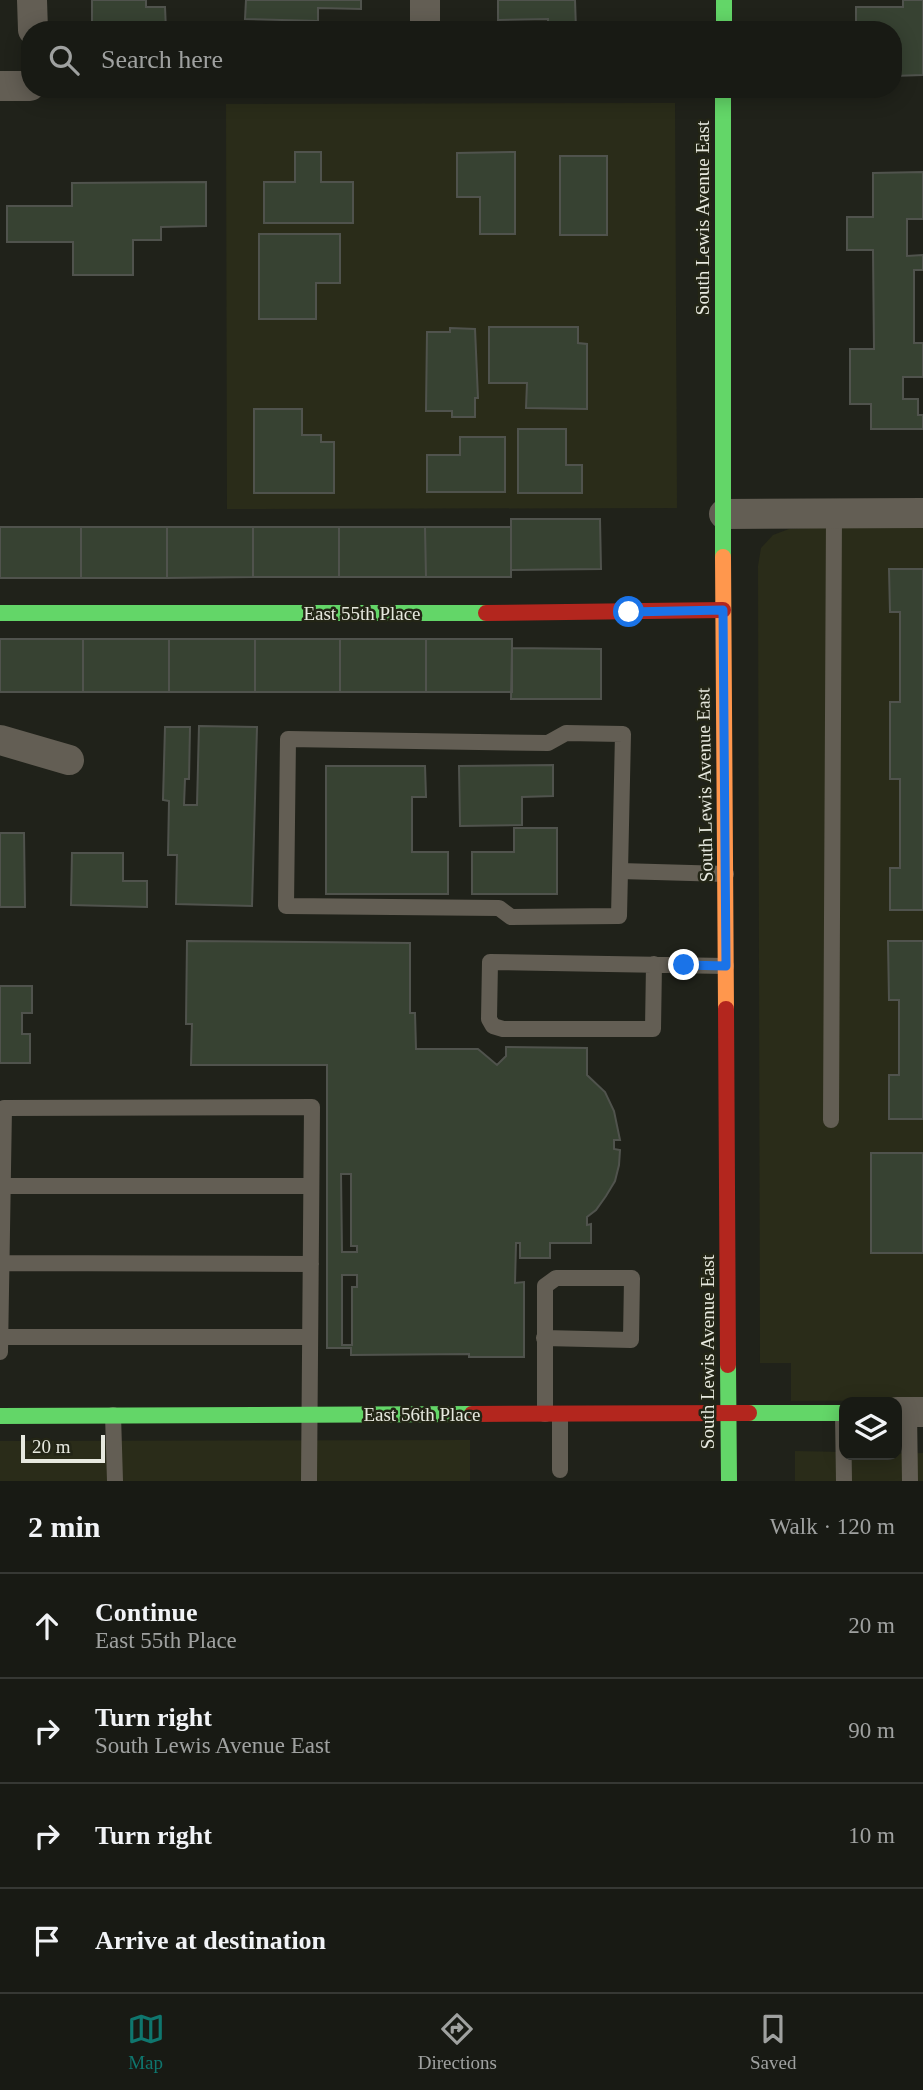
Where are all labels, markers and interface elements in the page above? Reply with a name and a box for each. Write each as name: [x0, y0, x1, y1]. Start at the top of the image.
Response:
search box: [21, 21, 902, 98]
icon: search: [45, 41, 83, 79]
text: Search here: [101, 45, 223, 74]
street label: South Lewis Avenue East: [692, 120, 713, 315]
route start: [613, 596, 644, 627]
street label: East 55th Place: [303, 603, 421, 624]
street label: South Lewis Avenue East: [692, 687, 717, 882]
route end: [668, 949, 699, 980]
street label: South Lewis Avenue East: [697, 1254, 718, 1449]
map controls: [839, 1397, 902, 1460]
button: layers: [839, 1397, 902, 1460]
street label: East 56th Place: [363, 1404, 481, 1425]
scale bar: [21, 1432, 105, 1464]
text: 20 m: [32, 1436, 71, 1457]
text: 2 min: [28, 1510, 101, 1543]
text: Walk · 120 m: [770, 1514, 895, 1539]
text: Continue: [95, 1598, 198, 1627]
icon: ahead: [28, 1607, 66, 1645]
text: 20 m: [848, 1613, 895, 1638]
text: East 55th Place: [95, 1628, 237, 1653]
text: Turn right: [95, 1703, 212, 1732]
icon: right: [28, 1712, 66, 1750]
text: 90 m: [848, 1718, 895, 1743]
text: South Lewis Avenue East: [95, 1733, 330, 1758]
icon: right: [28, 1817, 66, 1855]
text: Turn right: [95, 1821, 212, 1850]
text: 10 m: [848, 1823, 895, 1848]
icon: arrive: [28, 1922, 66, 1960]
text: Arrive at destination: [95, 1926, 326, 1955]
tab: Map: [127, 2010, 165, 2074]
tab: Directions: [418, 2010, 497, 2074]
tab: Saved: [750, 2010, 796, 2074]

